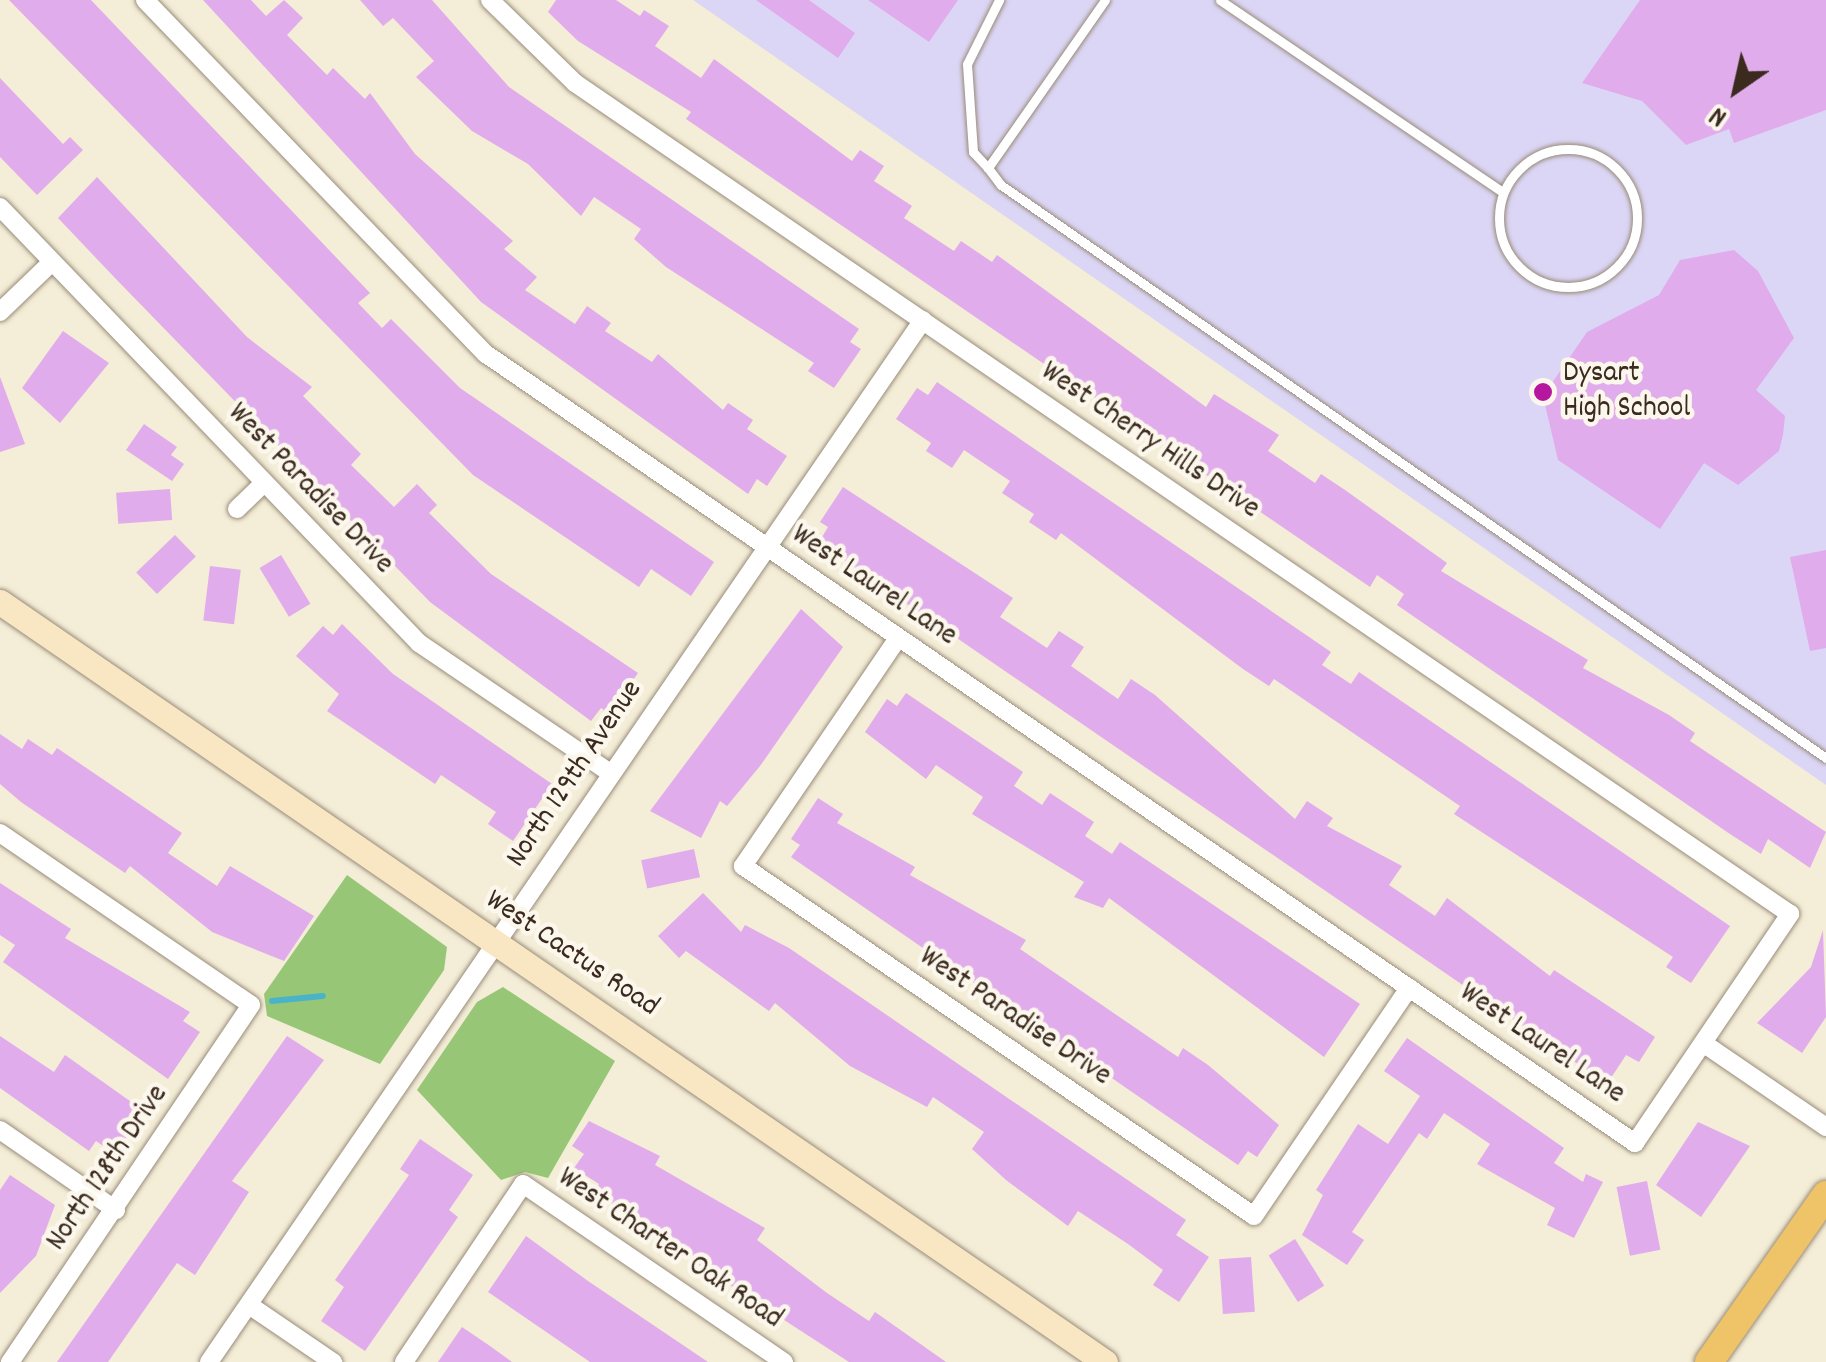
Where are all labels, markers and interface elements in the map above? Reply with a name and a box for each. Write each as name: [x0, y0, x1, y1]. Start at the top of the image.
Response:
north arrow: [1686, 40, 1786, 140]
text: N: [1702, 94, 1736, 135]
street label: West Cherry Hills Drive: [1033, 355, 1265, 529]
place label: Dysart High School: [1563, 357, 1690, 428]
marker: Dysart High School: [1532, 381, 1554, 403]
street label: West Paradise Drive: [218, 397, 400, 583]
street label: West Laurel Lane: [783, 518, 963, 656]
street label: North 129th Avenue: [500, 675, 652, 875]
street label: West Cactus Road: [477, 884, 665, 1026]
street label: West Paradise Drive: [911, 940, 1117, 1096]
street label: West Laurel Lane: [1451, 976, 1631, 1114]
street label: North 128th Drive: [40, 1079, 178, 1259]
street label: West Charter Oak Road: [550, 1161, 788, 1339]

